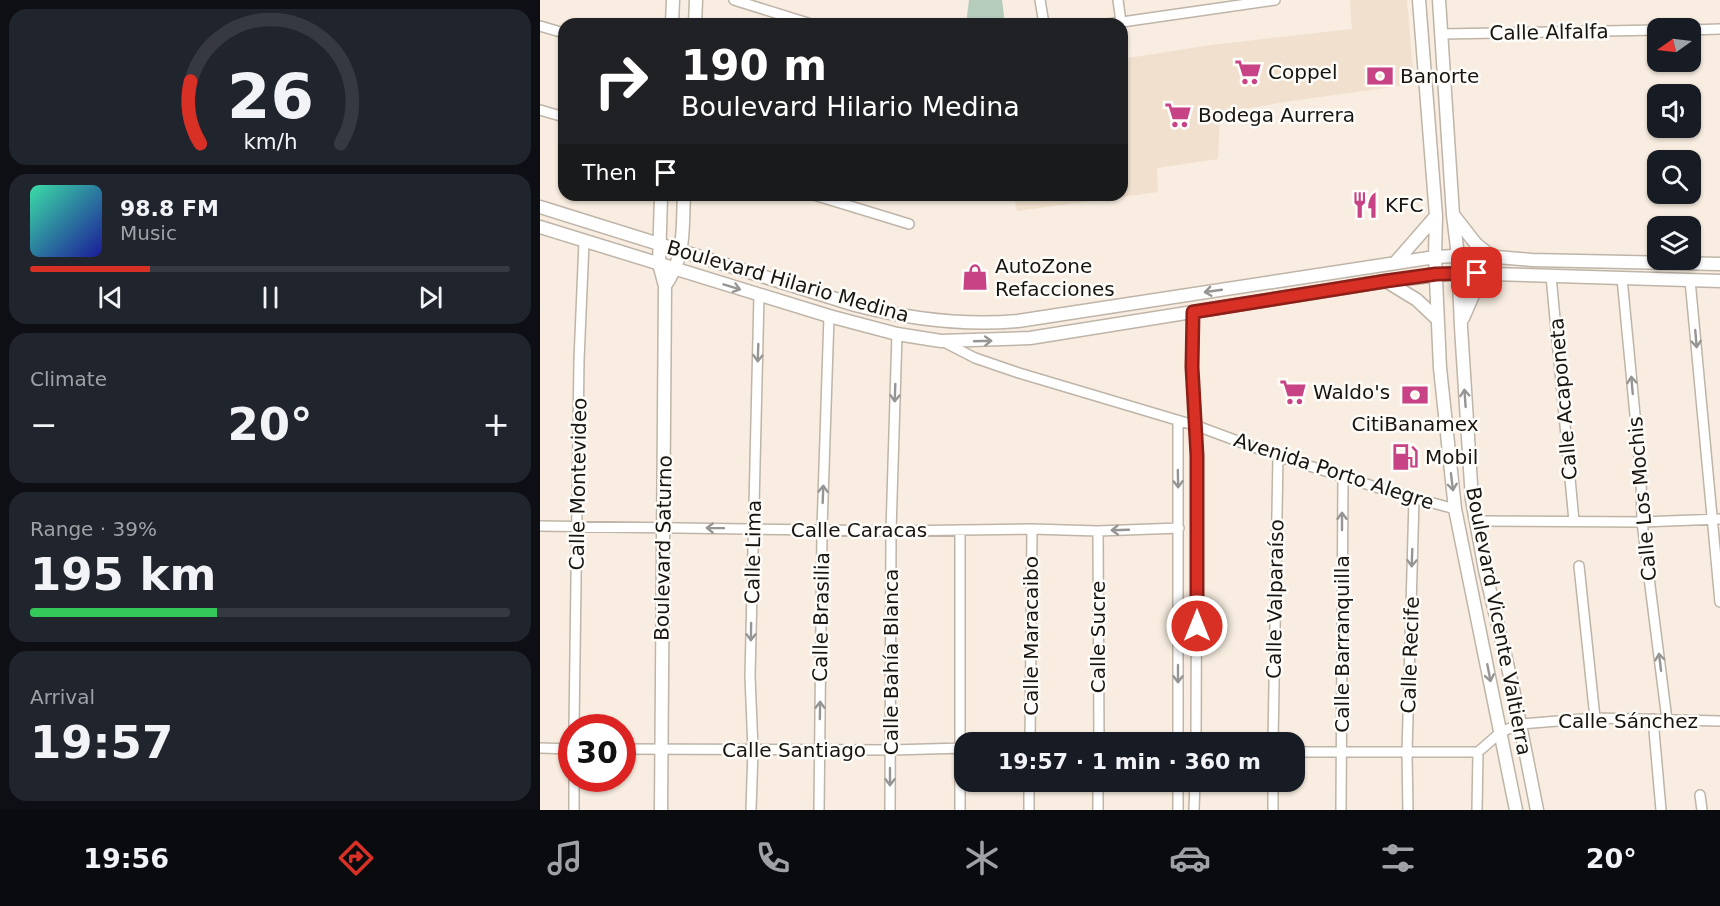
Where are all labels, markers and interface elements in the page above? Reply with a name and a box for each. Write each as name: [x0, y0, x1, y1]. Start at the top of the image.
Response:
north arrow: [1647, 18, 1701, 72]
map controls: [1647, 18, 1701, 270]
street label: Calle Alfalfa: [1489, 19, 1609, 45]
text: 190 m: [681, 41, 827, 90]
icon: right: [582, 42, 660, 120]
supermarket icon: Coppel: [1233, 57, 1263, 87]
text: 26: [227, 60, 313, 133]
place label: Coppel: [1268, 60, 1337, 84]
bank icon: Banorte: [1365, 61, 1395, 91]
place label: Banorte: [1400, 64, 1479, 88]
button: sound: [1647, 84, 1701, 138]
text: Boulevard Hilario Medina: [681, 91, 1020, 122]
supermarket icon: Bodega Aurrera: [1163, 100, 1193, 130]
place label: Bodega Aurrera: [1198, 103, 1355, 127]
text: km/h: [243, 129, 297, 154]
button: search: [1647, 150, 1701, 204]
icon: arrive: [649, 156, 682, 189]
text: Then: [582, 160, 637, 185]
restaurant icon: KFC: [1350, 190, 1380, 220]
place label: KFC: [1385, 193, 1424, 217]
text: 98.8 FM: [120, 196, 219, 221]
button: layers: [1647, 216, 1701, 270]
text: Music: [120, 221, 177, 245]
street label: Boulevard Hilario Medina: [664, 235, 912, 327]
pin: [1451, 247, 1502, 298]
place label: AutoZone Refacciones: [995, 254, 1115, 301]
icon: arrive: [1460, 256, 1493, 289]
shop icon: AutoZone Refacciones: [960, 262, 990, 292]
icon: previous: [94, 281, 127, 314]
icon: pause: [254, 281, 287, 314]
icon: next: [414, 281, 447, 314]
one-way arrow: [722, 282, 741, 293]
one-way arrow: [1203, 286, 1223, 297]
street label: Calle Acaponeta: [1544, 317, 1582, 481]
one-way arrow: [1690, 328, 1701, 348]
one-way arrow: [973, 335, 993, 346]
one-way arrow: [752, 343, 763, 363]
text: Climate: [30, 367, 107, 391]
one-way arrow: [1626, 375, 1637, 395]
supermarket icon: Waldo's: [1278, 377, 1308, 407]
place label: Waldo's: [1313, 380, 1390, 404]
bank icon: CitiBanamex: [1400, 380, 1430, 410]
one-way arrow: [889, 382, 901, 402]
one-way arrow: [1460, 388, 1471, 408]
street label: Calle Montevideo: [564, 397, 592, 571]
text: 20°: [227, 398, 313, 451]
text: −: [30, 405, 58, 444]
text: +: [482, 405, 510, 444]
place label: CitiBanamex: [1351, 412, 1479, 436]
street label: Calle Los Mochis: [1623, 416, 1661, 582]
street label: Avenida Porto Alegre: [1231, 427, 1437, 515]
fuel station icon: Mobil: [1390, 442, 1420, 472]
place label: Mobil: [1425, 445, 1478, 469]
street label: Boulevard Saturno: [649, 455, 677, 641]
one-way arrow: [1172, 469, 1184, 489]
one-way arrow: [1446, 471, 1457, 491]
one-way arrow: [818, 484, 829, 504]
street label: Boulevard Vicente Valtierra: [1461, 485, 1537, 757]
street label: Calle Lima: [740, 500, 766, 604]
one-way arrow: [1336, 511, 1348, 531]
text: Range · 39%: [30, 517, 157, 541]
street label: Calle Caracas: [791, 518, 927, 542]
street label: Calle Valparaíso: [1262, 519, 1288, 679]
one-way arrow: [706, 522, 726, 534]
one-way arrow: [1111, 525, 1131, 536]
one-way arrow: [1407, 547, 1418, 567]
text: 195 km: [30, 548, 216, 601]
street label: Calle Brasilia: [808, 552, 834, 682]
street label: Calle Barranquilla: [1330, 555, 1354, 733]
street label: Calle Maracaibo: [1019, 556, 1043, 716]
street label: Calle Bahía Blanca: [879, 569, 903, 755]
street label: Calle Sucre: [1086, 581, 1110, 693]
position arrow: [1165, 594, 1229, 658]
street label: Calle Recife: [1396, 596, 1424, 714]
one-way arrow: [745, 622, 757, 642]
one-way arrow: [1654, 653, 1665, 673]
one-way arrow: [1484, 662, 1495, 682]
one-way arrow: [1173, 664, 1184, 684]
text: Arrival: [30, 685, 95, 709]
one-way arrow: [814, 700, 825, 720]
street label: Calle Sánchez: [1558, 709, 1698, 733]
speed limit sign: 30: [558, 714, 636, 792]
text: 19:57: [30, 716, 173, 769]
street label: Calle Santiago: [722, 738, 866, 762]
text: 19:57 · 1 min · 360 m: [998, 749, 1261, 774]
one-way arrow: [884, 766, 896, 786]
icon: directions: [335, 837, 377, 879]
icon: music: [544, 837, 586, 879]
icon: phone: [752, 837, 794, 879]
icon: climate: [961, 837, 1003, 879]
icon: car: [1169, 837, 1211, 879]
icon: filters: [1377, 837, 1419, 879]
text: 19:56: [83, 843, 169, 874]
text: 20°: [1586, 843, 1637, 874]

